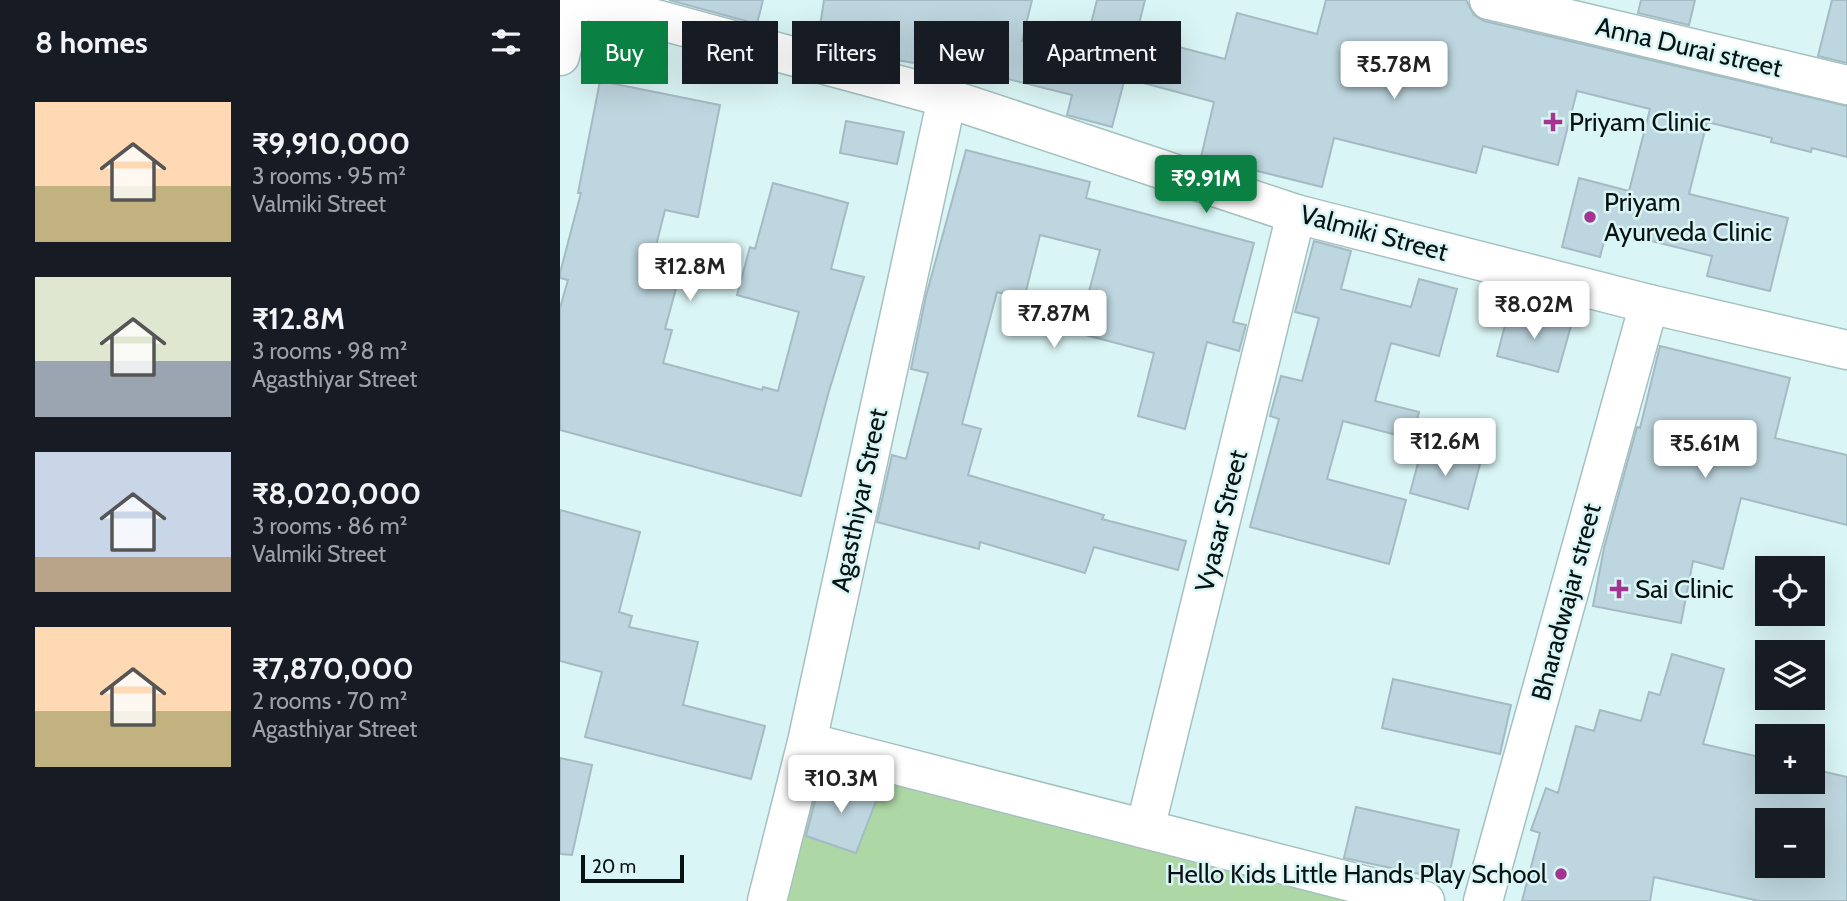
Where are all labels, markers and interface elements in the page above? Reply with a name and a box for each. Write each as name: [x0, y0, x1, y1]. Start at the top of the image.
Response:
street label: Anna Durai street: [1593, 10, 1786, 84]
chip: Buy: [581, 21, 668, 84]
chip: Rent: [682, 21, 778, 84]
chip: Filters: [792, 21, 900, 84]
chip: New: [914, 21, 1009, 84]
chip: Apartment: [1023, 21, 1181, 84]
icon: filters: [487, 23, 525, 61]
text: 8 homes: [35, 24, 148, 61]
pin: ₹5.78M: [1337, 42, 1451, 101]
text: ₹5.78M: [1357, 50, 1431, 78]
place label: Priyam Clinic: [1569, 106, 1711, 138]
marker: Priyam Clinic: [1543, 112, 1563, 132]
text: ₹9,910,000: [252, 125, 410, 162]
icon: home: [91, 130, 175, 214]
pin: ₹9.91M: [1149, 156, 1263, 215]
text: 3 rooms · 95 m²: [252, 162, 406, 190]
text: ₹9.91M: [1171, 164, 1241, 192]
place label: Priyam Ayurveda Clinic: [1604, 186, 1772, 248]
text: Valmiki Street: [252, 190, 386, 218]
street label: Valmiki Street: [1297, 198, 1452, 268]
marker: Priyam Ayurveda Clinic: [1582, 209, 1598, 225]
pin: ₹12.8M: [633, 244, 747, 303]
text: ₹12.8M: [654, 252, 726, 280]
pin: ₹8.02M: [1477, 282, 1591, 341]
pin: ₹7.87M: [997, 290, 1111, 350]
text: ₹8.02M: [1495, 290, 1573, 318]
text: ₹7.87M: [1018, 299, 1090, 327]
text: ₹12.8M: [252, 300, 345, 337]
icon: home: [91, 305, 175, 389]
text: 3 rooms · 98 m²: [252, 337, 407, 365]
text: Agasthiyar Street: [252, 365, 417, 393]
street label: Agasthiyar Street: [824, 405, 894, 595]
pin: ₹12.6M: [1388, 419, 1502, 478]
pin: ₹5.61M: [1648, 420, 1762, 480]
text: ₹12.6M: [1410, 427, 1480, 455]
text: ₹5.61M: [1670, 429, 1740, 457]
street label: Vyasar Street: [1188, 447, 1254, 595]
text: ₹8,020,000: [252, 475, 421, 512]
icon: home: [91, 480, 175, 564]
street label: Bharadwajar street: [1524, 500, 1608, 704]
text: 3 rooms · 86 m²: [252, 512, 407, 540]
text: Valmiki Street: [252, 540, 386, 568]
map controls: [1755, 556, 1825, 878]
button: locate: [1755, 556, 1825, 626]
place label: Sai Clinic: [1635, 573, 1734, 605]
marker: Sai Clinic: [1609, 579, 1629, 599]
button: layers: [1755, 640, 1825, 710]
text: ₹7,870,000: [252, 650, 414, 687]
icon: home: [91, 655, 175, 739]
text: 2 rooms · 70 m²: [252, 687, 407, 715]
text: Agasthiyar Street: [252, 715, 417, 743]
button: +: [1755, 724, 1825, 794]
pin: ₹10.3M: [784, 756, 898, 815]
text: ₹10.3M: [804, 764, 878, 792]
button: −: [1755, 808, 1825, 878]
scale bar: [581, 852, 684, 884]
text: 20 m: [592, 855, 636, 878]
place label: Hello Kids Little Hands Play School: [1166, 858, 1547, 890]
marker: Hello Kids Little Hands Play School: [1553, 866, 1569, 882]

